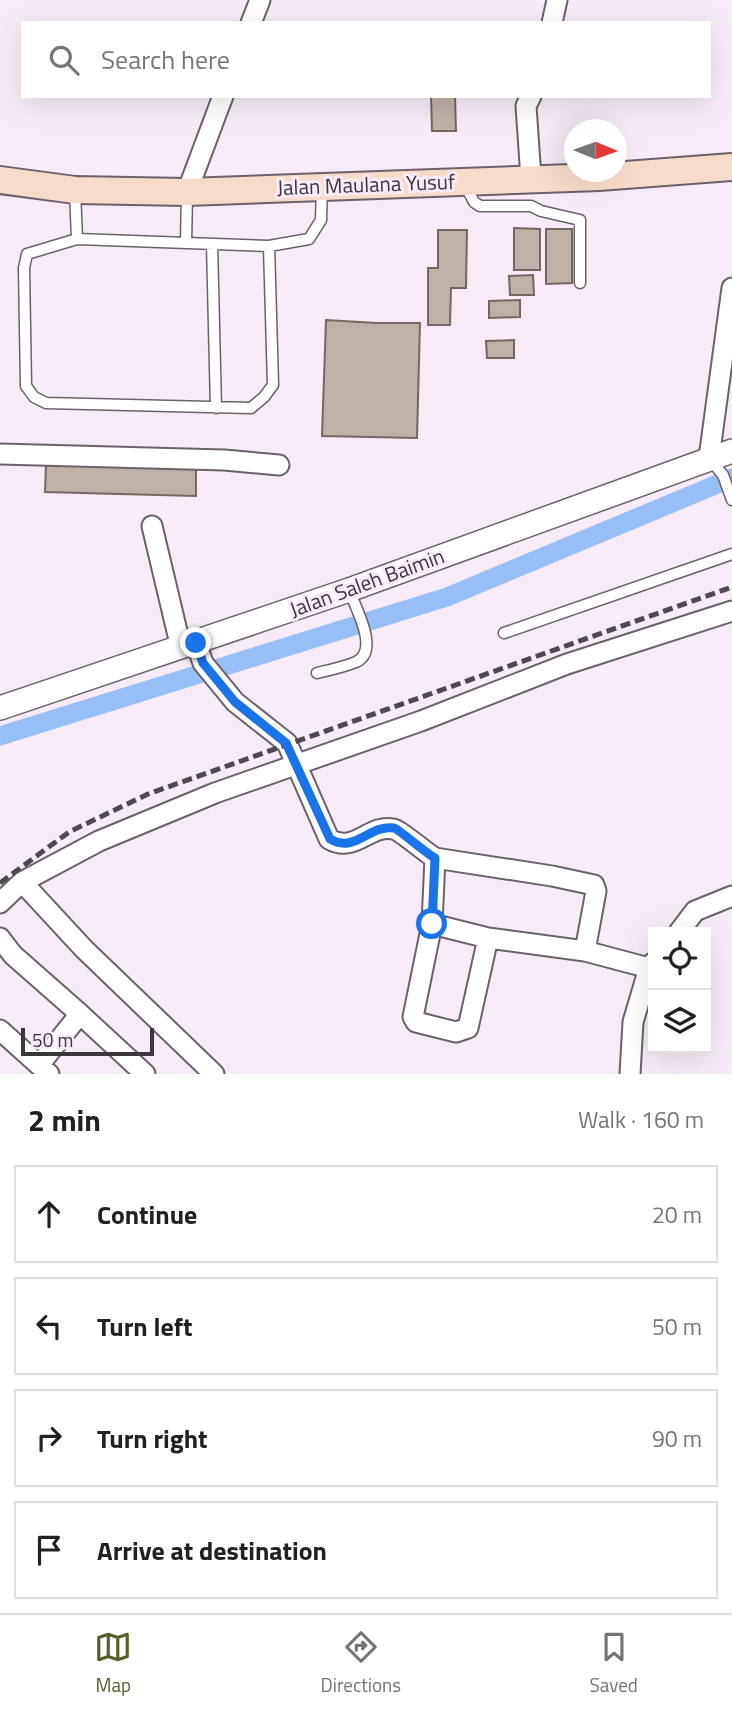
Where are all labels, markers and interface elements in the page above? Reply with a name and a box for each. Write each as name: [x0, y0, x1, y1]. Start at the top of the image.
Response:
search box: [21, 21, 711, 98]
text: Search here: [101, 40, 230, 79]
icon: search: [45, 41, 83, 79]
north arrow: [564, 119, 627, 182]
street label: Jalan Maulana Yusuf: [276, 165, 456, 203]
street label: Jalan Saleh Baimin: [285, 539, 449, 625]
route end: [180, 627, 211, 658]
route start: [416, 908, 447, 939]
map controls: [648, 927, 711, 1053]
button: locate: [648, 927, 711, 990]
button: layers: [648, 990, 711, 1053]
scale bar: [21, 1025, 154, 1057]
text: 50 m: [32, 1025, 73, 1054]
text: 2 min: [28, 1097, 101, 1143]
text: Walk · 160 m: [578, 1102, 704, 1137]
icon: ahead: [30, 1195, 68, 1233]
text: Continue: [97, 1195, 197, 1234]
text: 20 m: [652, 1197, 702, 1232]
icon: left: [30, 1307, 68, 1345]
text: Turn left: [97, 1307, 192, 1346]
text: 50 m: [652, 1309, 702, 1344]
icon: right: [30, 1419, 68, 1457]
text: Turn right: [97, 1419, 208, 1458]
text: 90 m: [652, 1421, 702, 1456]
icon: arrive: [30, 1531, 68, 1569]
text: Arrive at destination: [97, 1531, 327, 1570]
tab: Map: [94, 1628, 132, 1699]
tab: Directions: [321, 1628, 401, 1699]
tab: Saved: [589, 1628, 638, 1699]

